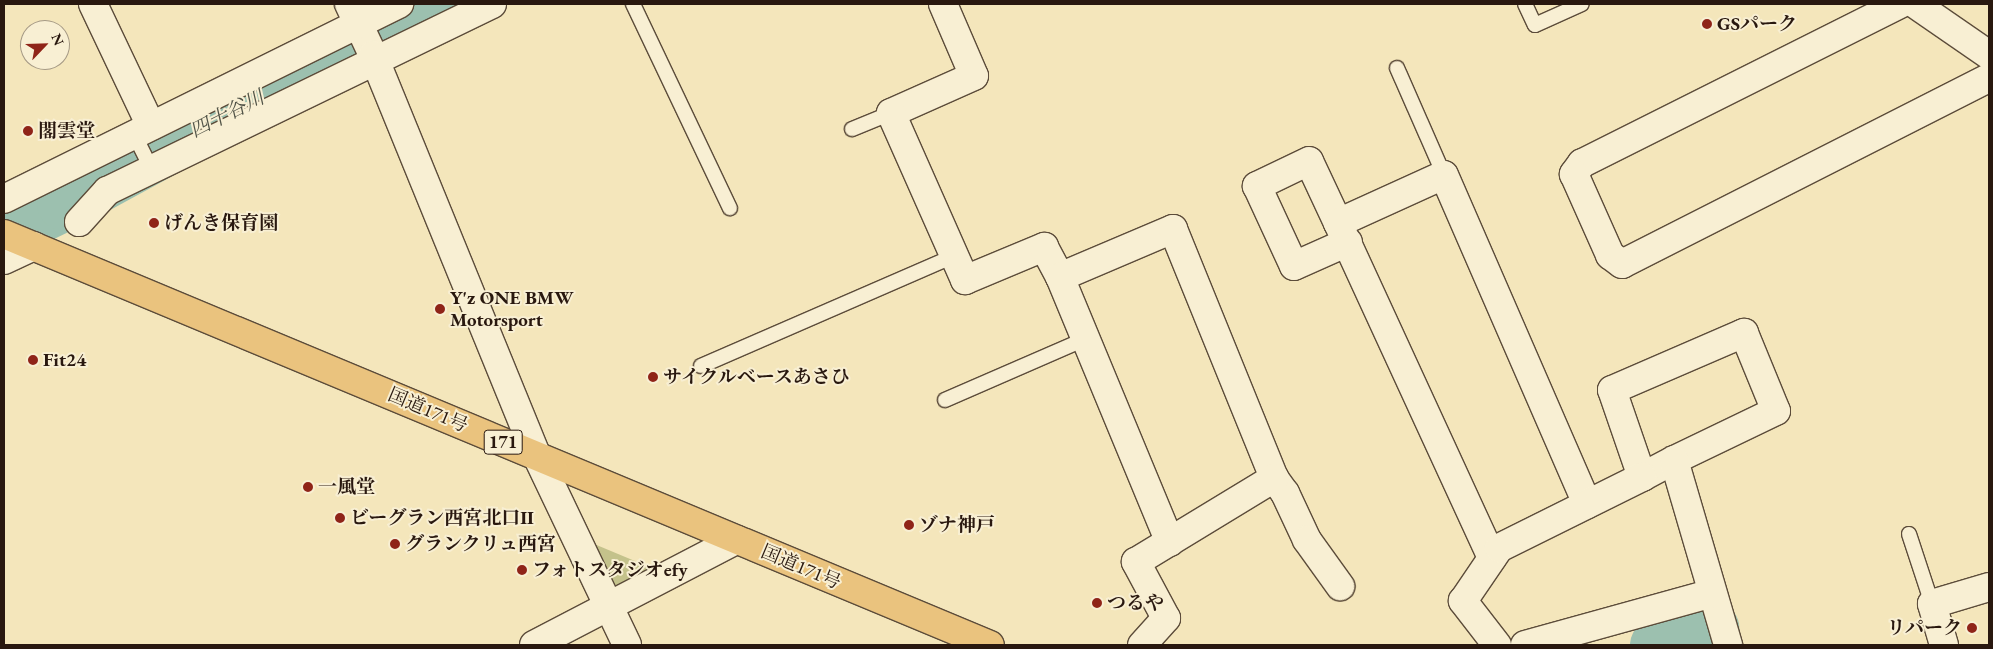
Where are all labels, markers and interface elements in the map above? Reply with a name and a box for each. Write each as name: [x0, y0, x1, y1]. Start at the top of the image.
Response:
place label: GSパーク: [1717, 13, 1797, 35]
marker: GSパーク: [1701, 18, 1713, 30]
north arrow: [20, 20, 70, 70]
text: N: [47, 30, 68, 48]
water label: 四十谷川: [186, 85, 268, 143]
place label: 閣雲堂: [38, 120, 95, 142]
marker: 閣雲堂: [22, 125, 34, 137]
place label: げんき保育園: [164, 212, 278, 234]
marker: げんき保育園: [148, 217, 160, 229]
place label: Y'z ONE BMW Motorsport: [450, 287, 574, 331]
marker: Y'z ONE BMW Motorsport: [434, 303, 446, 315]
place label: Fit24: [43, 349, 86, 371]
marker: Fit24: [27, 354, 39, 366]
place label: サイクルベースあさひ: [663, 366, 853, 388]
marker: サイクルベースあさひ: [647, 371, 659, 383]
street label: 国道171号: [385, 383, 471, 437]
road number: 171: [483, 427, 523, 458]
place label: 一風堂: [318, 476, 375, 498]
marker: 一風堂: [302, 481, 314, 493]
place label: ビーグラン西宮北口Ⅱ: [350, 507, 534, 529]
marker: ビーグラン西宮北口Ⅱ: [334, 512, 346, 524]
place label: ゾナ神戸: [919, 514, 995, 536]
marker: ゾナ神戸: [903, 519, 915, 531]
place label: グランクリュ西宮: [405, 533, 557, 555]
marker: グランクリュ西宮: [389, 538, 401, 550]
street label: 国道171号: [758, 540, 844, 594]
place label: フォトスタジオefy: [532, 559, 689, 581]
marker: フォトスタジオefy: [516, 564, 528, 576]
place label: つるや: [1107, 592, 1164, 614]
marker: つるや: [1091, 597, 1103, 609]
place label: リパーク: [1886, 617, 1962, 639]
marker: リパーク: [1966, 622, 1978, 634]

